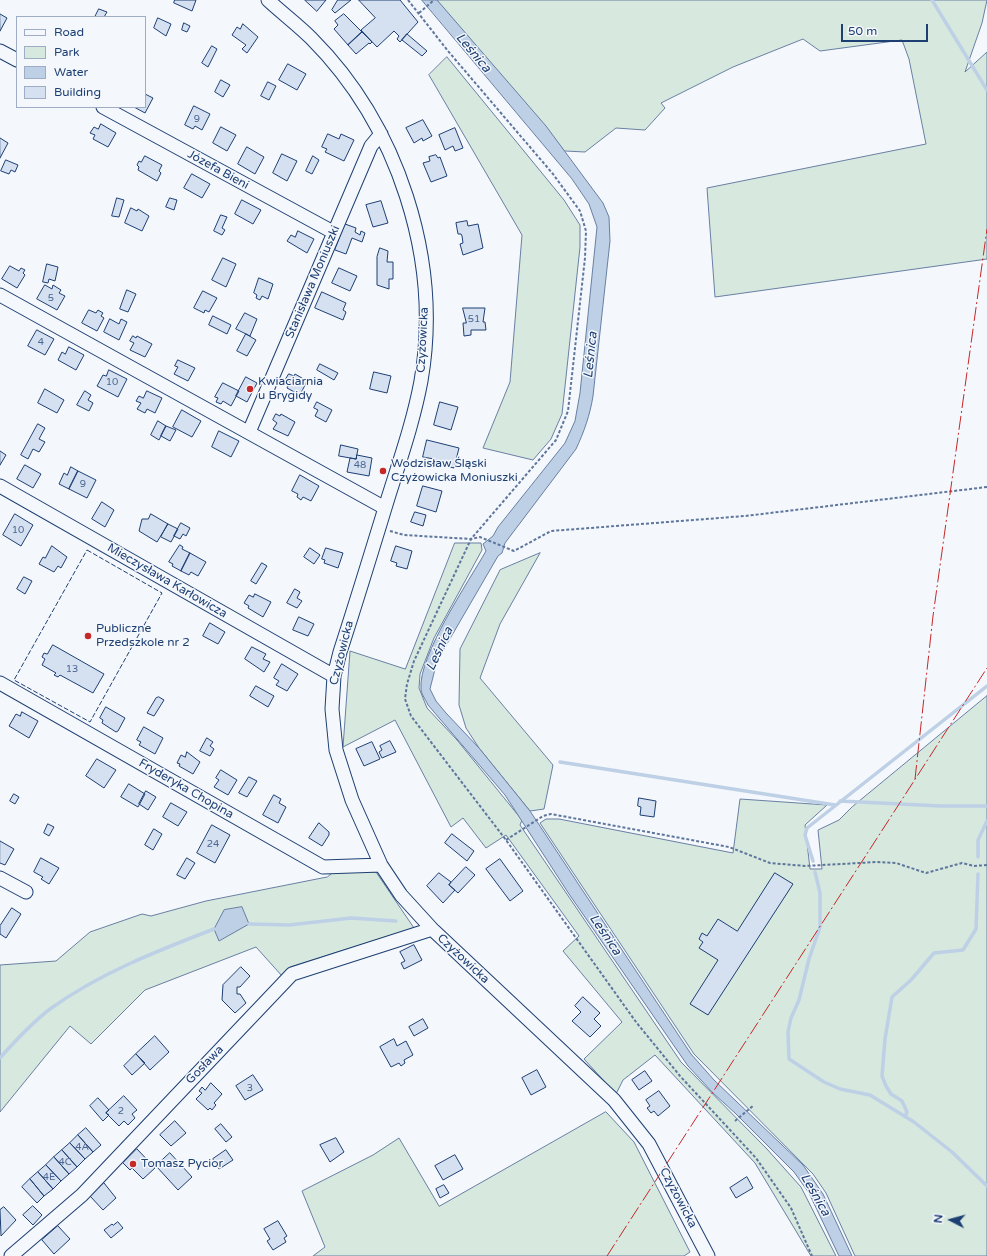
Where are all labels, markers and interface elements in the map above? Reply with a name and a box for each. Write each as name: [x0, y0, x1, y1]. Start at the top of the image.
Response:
legend: [16, 16, 146, 108]
scale bar: [843, 16, 930, 42]
text: 50 m: [848, 24, 877, 38]
text: Road: [54, 25, 84, 39]
water label: Leśnica: [452, 30, 494, 76]
text: Park: [54, 45, 80, 59]
text: Water: [54, 65, 88, 79]
text: Building: [54, 85, 101, 99]
house number: 9: [194, 113, 200, 125]
street label: Józefa Bieni: [185, 147, 251, 193]
street label: Stanisława Moniuszki: [283, 223, 343, 341]
house number: 5: [48, 292, 54, 304]
street label: Czyżowicka: [414, 307, 432, 373]
house number: 51: [468, 313, 480, 325]
water label: Leśnica: [581, 331, 601, 379]
house number: 4: [38, 336, 44, 348]
place label: Kwiaciarnia u Brygidy: [258, 375, 323, 403]
house number: 10: [106, 376, 118, 388]
marker: Kwiaciarnia u Brygidy: [245, 384, 255, 394]
place label: Wodzisław Śląski Czyżowicka Moniuszki: [391, 457, 518, 485]
house number: 48: [354, 459, 366, 471]
marker: Wodzisław Śląski Czyżowicka Moniuszki: [378, 466, 388, 476]
house number: 9: [80, 478, 86, 490]
house number: 10: [12, 524, 24, 536]
street label: Mieczysława Karłowicza: [104, 541, 230, 621]
street label: Czyżowicka: [327, 619, 357, 687]
place label: Publiczne Przedszkole nr 2: [96, 622, 190, 650]
water label: Leśnica: [423, 625, 457, 673]
marker: Publiczne Przedszkole nr 2: [83, 631, 93, 641]
house number: 13: [66, 663, 78, 675]
street label: Fryderyka Chopina: [136, 756, 236, 822]
house number: 24: [207, 838, 219, 850]
water label: Leśnica: [586, 911, 624, 959]
street label: Czyżowicka: [434, 931, 492, 987]
street label: Gosława: [183, 1043, 227, 1087]
house number: 3: [247, 1082, 253, 1094]
house number: 2: [118, 1105, 124, 1117]
house number: 4A: [75, 1141, 89, 1153]
house number: 4C: [58, 1156, 72, 1168]
place label: Tomasz Pycior: [141, 1157, 223, 1171]
marker: Tomasz Pycior: [128, 1159, 138, 1169]
street label: Czyżowicka: [656, 1165, 700, 1231]
house number: 4E: [43, 1171, 55, 1183]
water label: Leśnica: [797, 1171, 833, 1219]
north arrow: [931, 1200, 971, 1240]
text: N: [932, 1214, 945, 1224]

